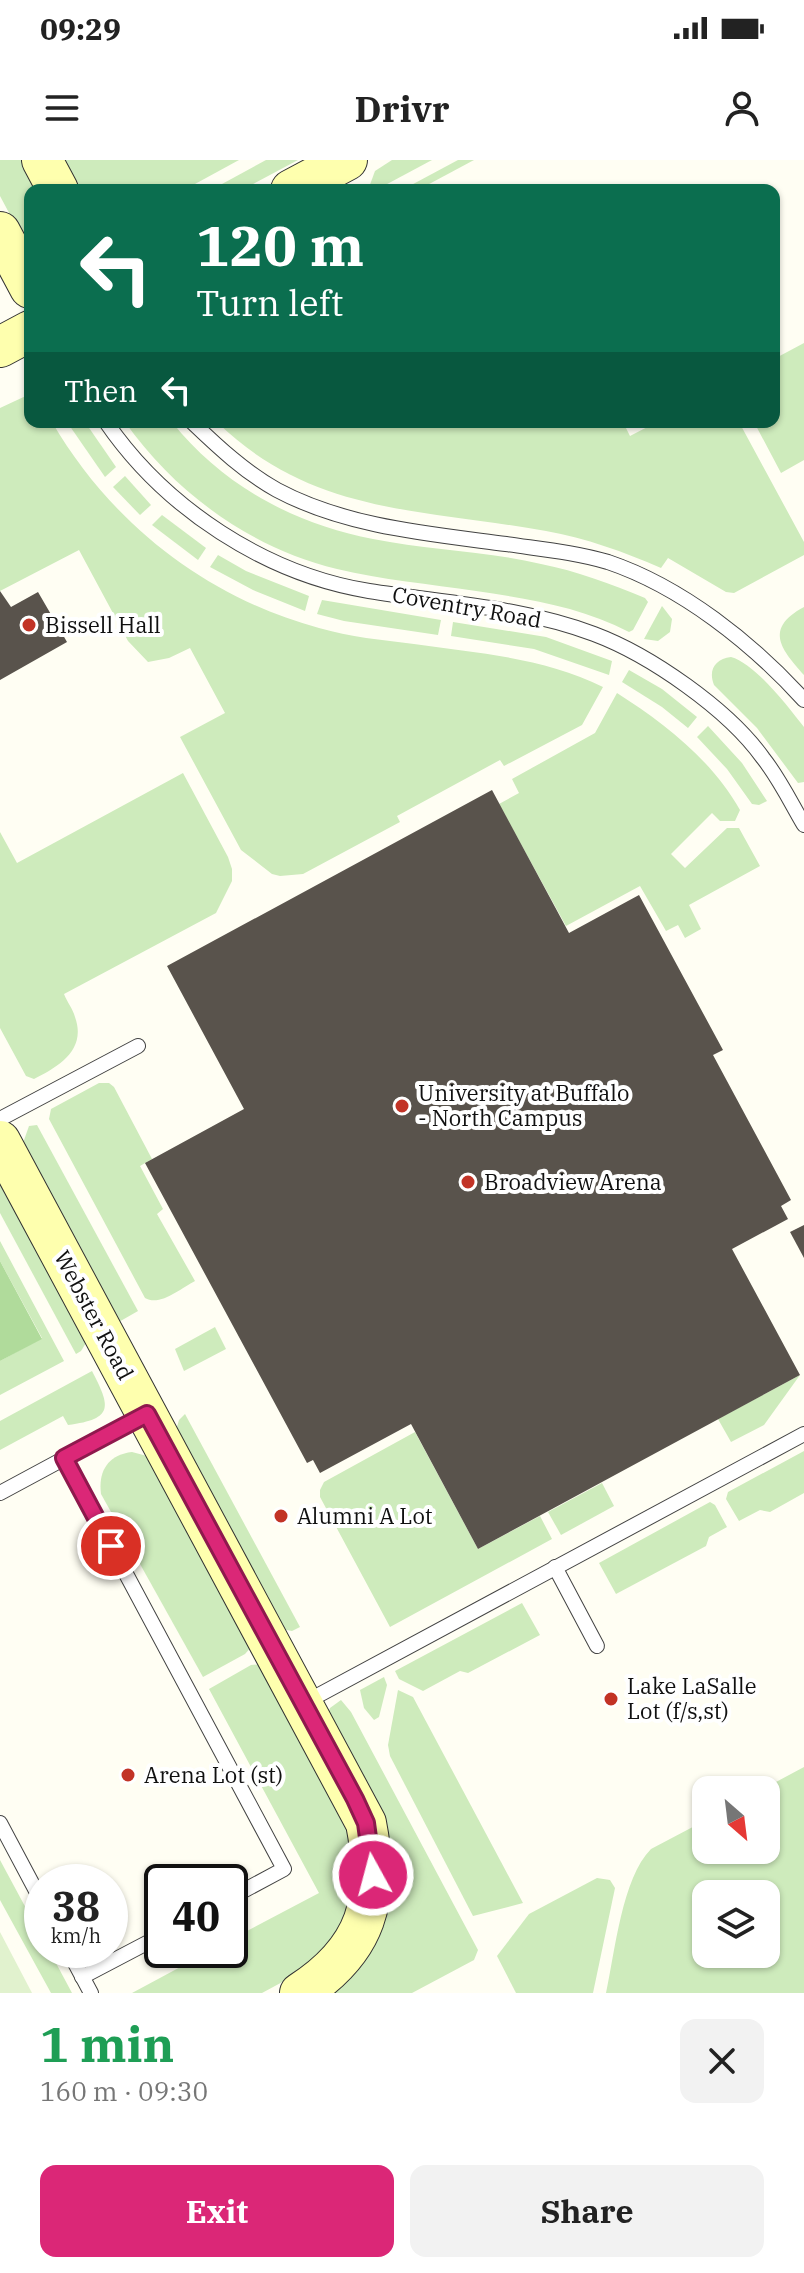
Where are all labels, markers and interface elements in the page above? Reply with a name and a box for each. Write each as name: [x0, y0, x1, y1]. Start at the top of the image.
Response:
text: 09:29: [40, 9, 121, 48]
text: Drivr: [354, 85, 450, 132]
icon: menu: [40, 86, 84, 130]
icon: person: [720, 86, 764, 130]
text: 120 m: [196, 209, 364, 281]
icon: left: [64, 216, 168, 320]
text: Turn left: [196, 279, 343, 326]
icon: left: [154, 368, 198, 412]
text: Then: [64, 371, 138, 410]
street label: Coventry Road: [390, 579, 544, 634]
place label: Bissell Hall: [45, 610, 161, 639]
marker: Bissell Hall: [20, 616, 38, 634]
place label: University at Buffalo - North Campus: [418, 1078, 629, 1132]
marker: University at Buffalo - North Campus: [393, 1097, 411, 1115]
place label: Broadview Arena: [484, 1167, 662, 1196]
marker: Broadview Arena: [459, 1173, 477, 1191]
street label: Webster Road: [48, 1245, 141, 1385]
place label: Alumni A Lot: [297, 1501, 433, 1530]
marker: Alumni A Lot: [272, 1507, 290, 1525]
pin: [77, 1512, 145, 1580]
icon: arrive: [89, 1524, 133, 1568]
place label: Lake LaSalle Lot (f/s,st): [627, 1671, 757, 1725]
marker: Lake LaSalle Lot (f/s,st): [602, 1690, 620, 1708]
place label: Arena Lot (st): [144, 1760, 283, 1789]
marker: Arena Lot (st): [119, 1766, 137, 1784]
north arrow: [692, 1776, 780, 1864]
map controls: [692, 1776, 780, 1968]
position arrow: [331, 1833, 415, 1917]
speed limit sign: 40: [144, 1864, 248, 1968]
text: 38: [52, 1880, 100, 1932]
button: layers: [692, 1880, 780, 1968]
text: km/h: [51, 1922, 101, 1949]
text: 1 min: [40, 2013, 174, 2075]
button: close: [680, 2019, 764, 2103]
text: 160 m · 09:30: [40, 2074, 208, 2108]
button: Exit: [40, 2165, 394, 2257]
button: Share: [410, 2165, 764, 2257]

